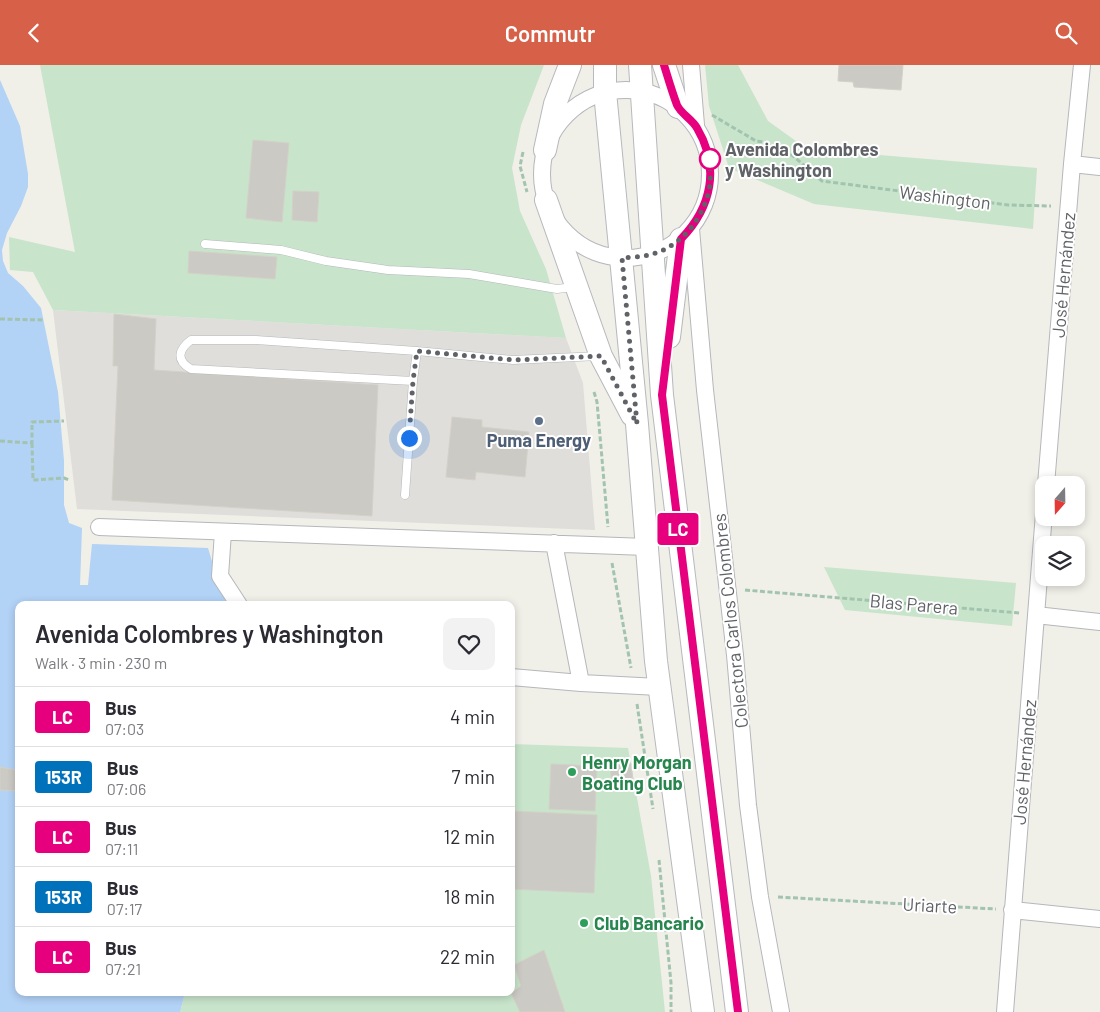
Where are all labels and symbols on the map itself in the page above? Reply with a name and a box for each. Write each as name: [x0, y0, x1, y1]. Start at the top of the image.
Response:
place label: Avenida Colombres y Washington: [725, 138, 878, 181]
marker: Avenida Colombres y Washington: [699, 148, 721, 170]
street label: Washington: [898, 180, 992, 214]
street label: José Hernández: [1047, 211, 1079, 339]
marker: Puma Energy: [533, 415, 545, 427]
your location: [397, 426, 422, 451]
place label: Puma Energy: [487, 429, 591, 451]
north arrow: [1035, 476, 1085, 526]
street label: Colectora Carlos Colombres: [708, 512, 752, 730]
line badge: LC: [656, 513, 700, 545]
street label: Blas Parera: [869, 589, 959, 619]
street label: José Hernández: [1008, 698, 1040, 826]
place label: Henry Morgan Boating Club: [582, 751, 691, 794]
marker: Henry Morgan Boating Club: [566, 766, 578, 778]
street label: Uriarte: [902, 893, 958, 917]
place label: Club Bancario: [594, 912, 704, 934]
marker: Club Bancario: [578, 917, 590, 929]

